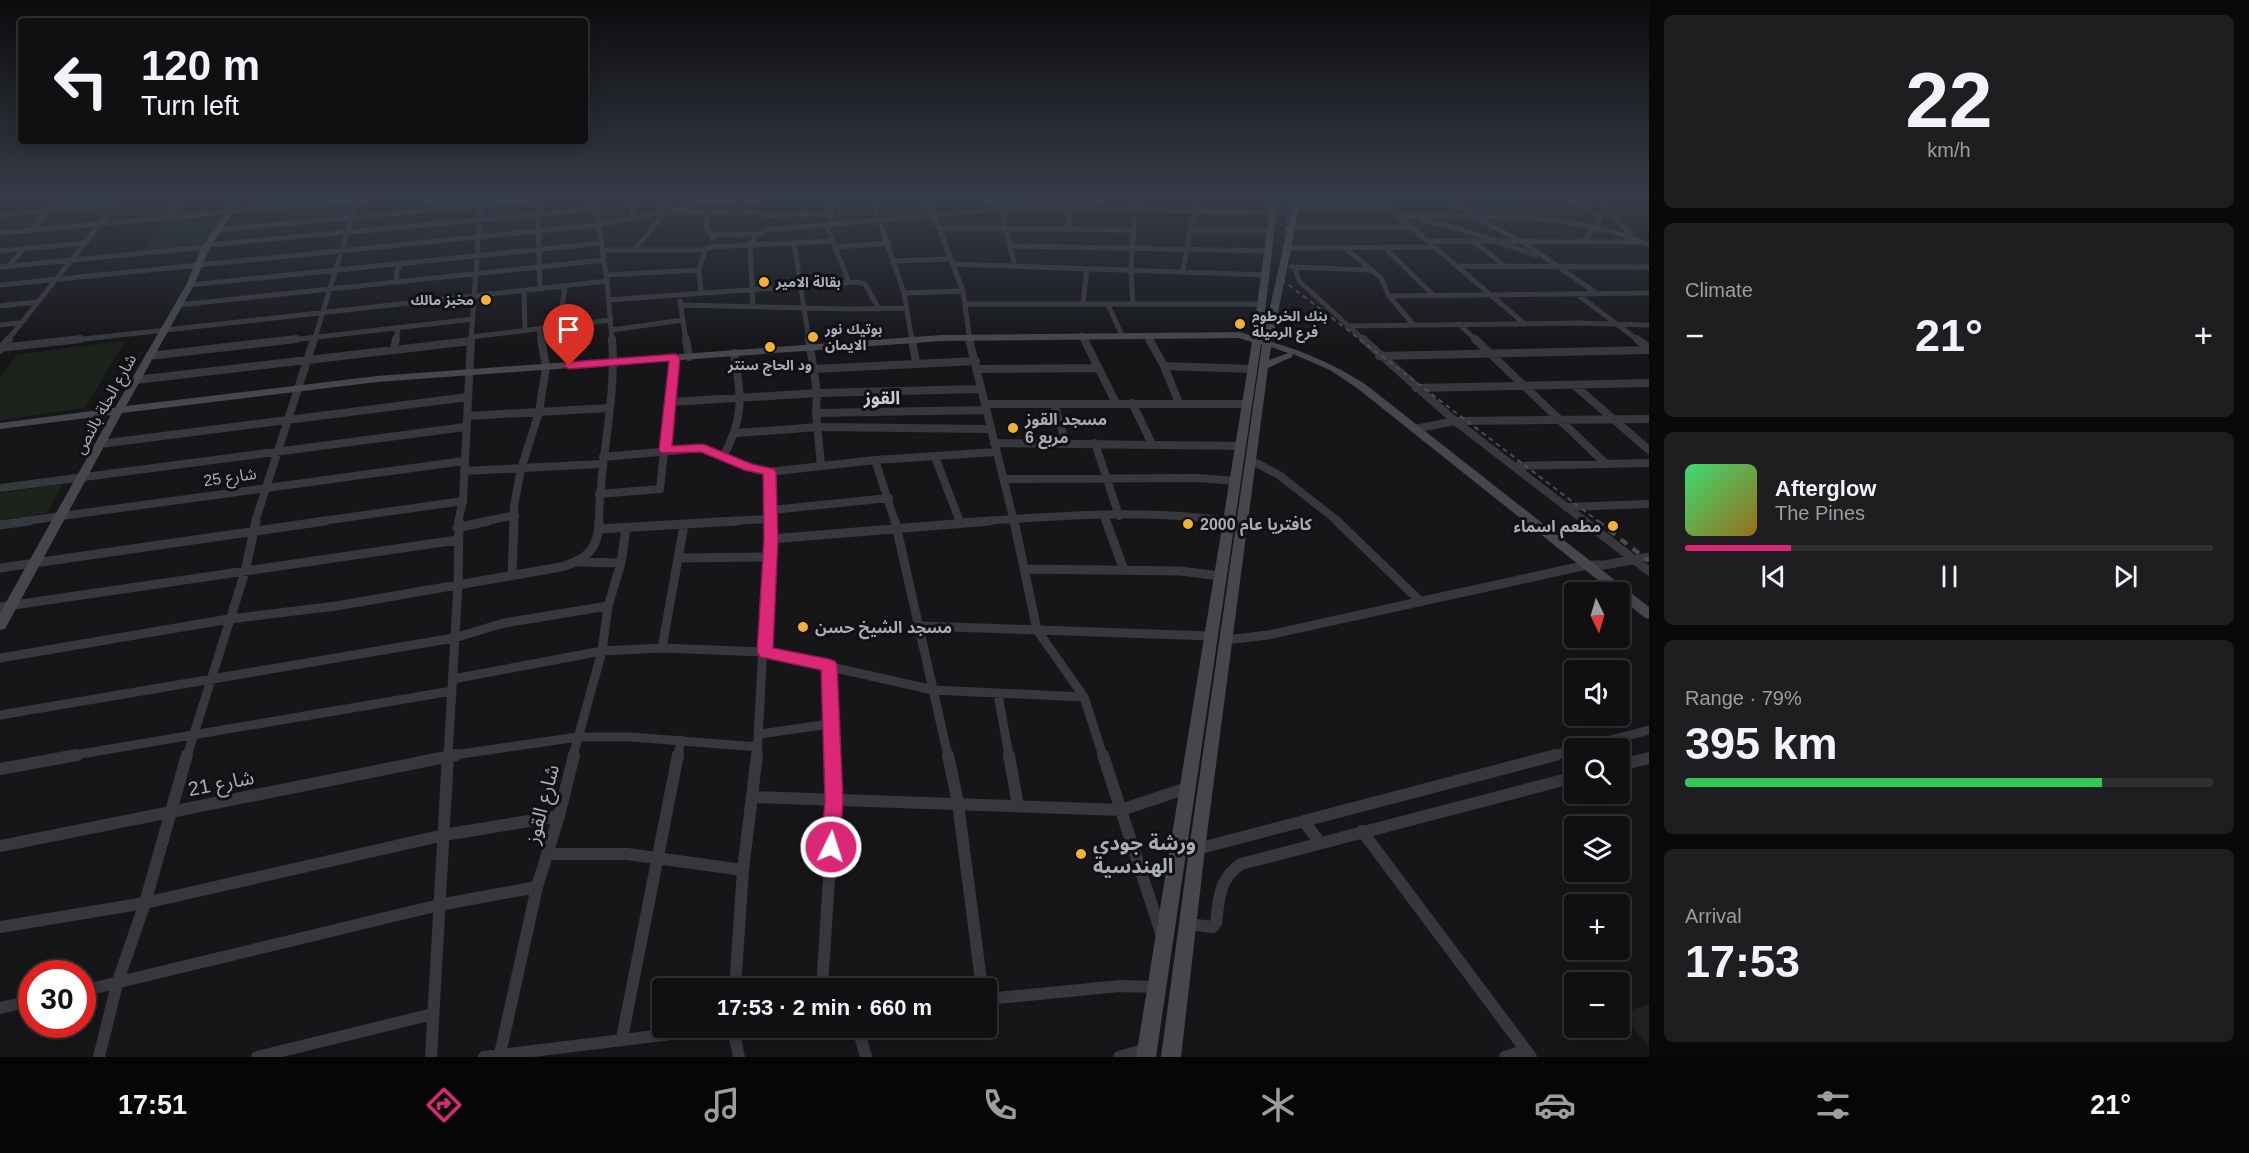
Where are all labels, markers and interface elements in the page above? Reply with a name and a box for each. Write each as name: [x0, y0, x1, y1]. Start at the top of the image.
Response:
icon: left: [42, 42, 120, 120]
text: 120 m: [141, 42, 260, 89]
text: 22: [1906, 56, 1992, 144]
text: Turn left: [141, 91, 239, 121]
text: km/h: [1927, 139, 1971, 161]
place label: بقالة الامير: [775, 274, 841, 291]
marker: بقالة الامير: [757, 275, 771, 289]
text: Climate: [1685, 279, 1753, 301]
place label: مخبز مالك: [411, 292, 474, 309]
marker: مخبز مالك: [479, 293, 493, 307]
pin: [543, 304, 594, 366]
place label: بنك الخرطوم فرع الرميلة: [1252, 308, 1328, 343]
text: 21°: [1915, 310, 1983, 361]
icon: arrive: [552, 313, 585, 346]
marker: بنك الخرطوم فرع الرميلة: [1233, 317, 1247, 331]
text: −: [1685, 317, 1704, 354]
text: +: [2194, 317, 2213, 354]
place label: بوتيك نور الايمان: [824, 321, 883, 353]
marker: بوتيك نور الايمان: [806, 330, 820, 344]
marker: ود الحاج سنتر: [763, 340, 777, 354]
street label: شارع الحلة بالنص: [71, 351, 143, 459]
place label: ود الحاج سنتر: [727, 357, 812, 376]
district label: القوز: [863, 388, 900, 409]
place label: مسجد القوز مربع 6: [1024, 411, 1107, 450]
marker: مسجد القوز مربع 6: [1006, 421, 1020, 435]
street label: شارع 25: [202, 465, 258, 493]
text: Afterglow: [1775, 476, 1876, 501]
text: The Pines: [1775, 502, 1865, 524]
place label: كافتريا عام 2000: [1200, 515, 1313, 536]
marker: كافتريا عام 2000: [1181, 517, 1195, 531]
place label: مطعم اسماء: [1513, 518, 1601, 539]
marker: مطعم اسماء: [1606, 519, 1620, 533]
icon: previous: [1757, 560, 1790, 593]
icon: pause: [1933, 560, 1966, 593]
icon: next: [2109, 560, 2142, 593]
north arrow: [1564, 582, 1630, 648]
map controls: [1564, 582, 1630, 1038]
place label: مسجد الشيخ حسن: [815, 619, 952, 640]
marker: مسجد الشيخ حسن: [796, 620, 810, 634]
button: sound: [1564, 660, 1630, 726]
text: Range · 79%: [1685, 687, 1802, 709]
text: 395 km: [1685, 718, 1838, 769]
button: search: [1564, 738, 1630, 804]
street label: شارع القوز: [521, 762, 567, 848]
street label: شارع 21: [186, 766, 257, 804]
position arrow: [799, 815, 863, 879]
button: layers: [1564, 816, 1630, 882]
place label: ورشة جودي الهندسية: [1093, 832, 1196, 878]
marker: ورشة جودي الهندسية: [1074, 847, 1088, 861]
button: +: [1564, 894, 1630, 960]
text: Arrival: [1685, 905, 1742, 927]
text: 17:53: [1685, 936, 1800, 987]
speed limit sign: 30: [18, 960, 96, 1038]
button: −: [1564, 972, 1630, 1038]
text: 17:53 · 2 min · 660 m: [717, 995, 932, 1020]
icon: directions: [423, 1084, 465, 1126]
icon: music: [701, 1084, 743, 1126]
icon: phone: [979, 1084, 1021, 1126]
icon: climate: [1257, 1084, 1299, 1126]
icon: car: [1534, 1084, 1576, 1126]
icon: filters: [1812, 1084, 1854, 1126]
text: 17:51: [118, 1090, 187, 1120]
text: 21°: [2090, 1090, 2131, 1120]

